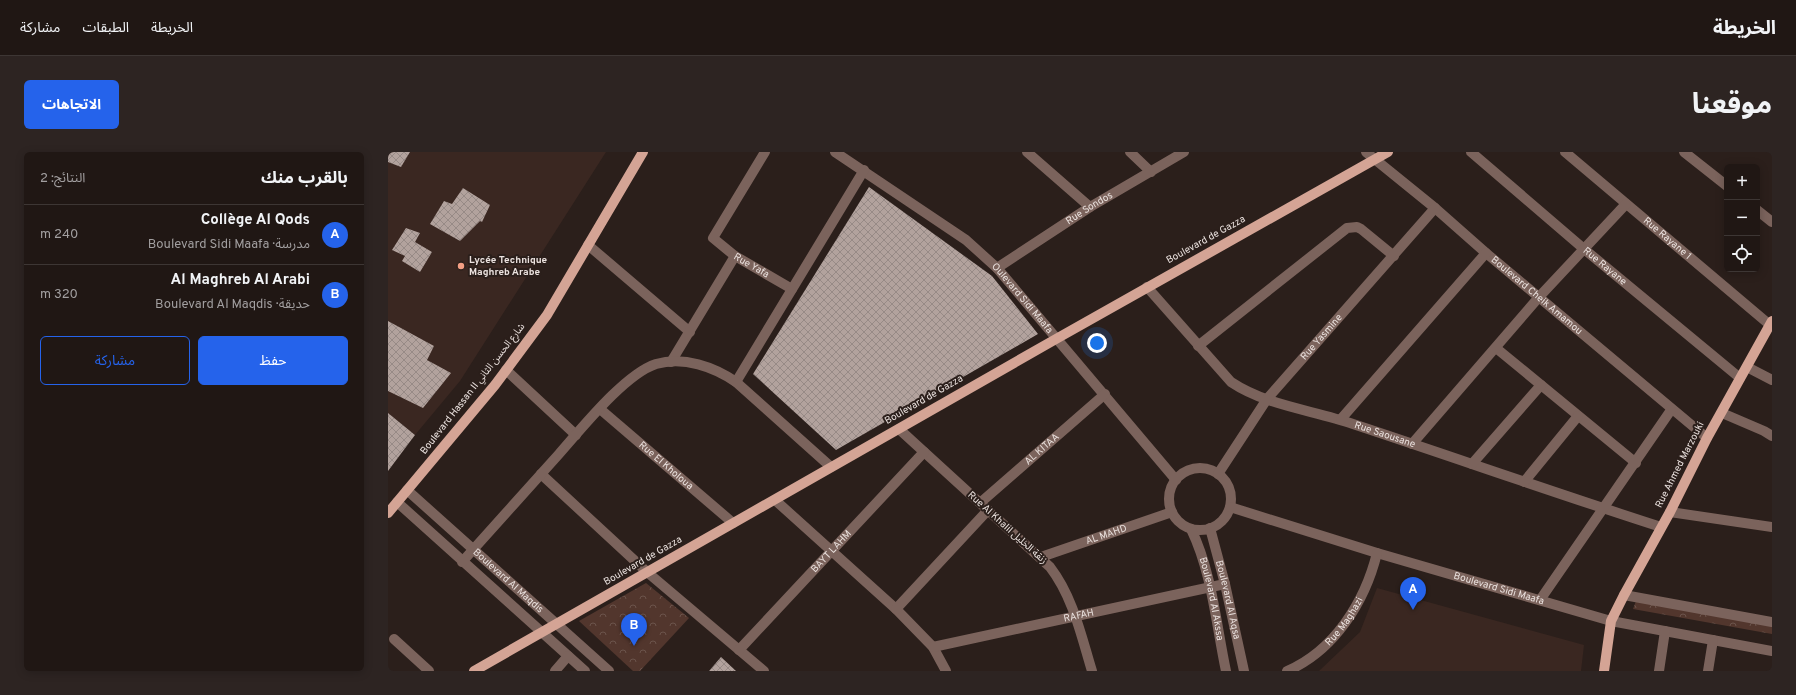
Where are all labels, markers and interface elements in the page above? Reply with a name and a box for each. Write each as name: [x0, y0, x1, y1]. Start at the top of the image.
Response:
text: الخريطة: [1713, 17, 1776, 41]
text: مشاركة: [20, 20, 60, 37]
text: الطبقات: [82, 20, 129, 37]
text: الخريطة: [151, 20, 193, 37]
button: الاتجاهات: [24, 80, 119, 129]
text: موقعنا: [1692, 88, 1772, 124]
map controls: [1724, 164, 1760, 272]
button: +: [1724, 164, 1760, 200]
text: بالقرب منك: [261, 168, 348, 190]
text: النتائج: 2: [40, 171, 85, 187]
street label: Rue Sondos: [1063, 189, 1115, 228]
button: −: [1724, 200, 1760, 236]
text: Collège Al Qods: [201, 211, 310, 230]
street label: Boulevard de Gazza: [1164, 213, 1248, 267]
street label: Rue Rayane 1: [1641, 214, 1694, 263]
text: 240 m: [40, 227, 78, 243]
text: A: [330, 227, 340, 243]
button: locate: [1724, 236, 1760, 272]
text: مدرسة · Boulevard Sidi Maafa: [148, 237, 310, 253]
street label: Rue Rayane: [1580, 244, 1630, 288]
street label: Rue Yafa: [731, 250, 772, 281]
street label: Boulevard Cheik Amamou: [1488, 253, 1585, 338]
place label: Lycée Technique Maghreb Arabe: [469, 254, 548, 279]
street label: Oulevard Sidi Maafa: [989, 260, 1056, 336]
marker: Lycée Technique Maghreb Arabe: [456, 261, 466, 271]
text: Al Maghreb Al Arabi: [171, 271, 310, 290]
text: 320 m: [40, 287, 78, 303]
text: B: [331, 287, 340, 303]
text: حديقة · Boulevard Al Maqdis: [155, 297, 310, 313]
street label: Rue Yasmine: [1298, 311, 1345, 363]
street label: Boulevard Hassan II شارع الحسن الثاني: [418, 321, 529, 457]
your location: [1087, 333, 1107, 353]
button: مشاركة: [40, 336, 190, 385]
button: حفظ: [198, 336, 348, 385]
street label: Boulevard de Gazza: [882, 372, 966, 428]
street label: Rue Saousane: [1353, 418, 1417, 451]
street label: Rue Ahmed Marzouki: [1653, 420, 1707, 510]
street label: AL KITAA: [1022, 430, 1062, 468]
street label: Rue El Kholoua: [636, 439, 696, 493]
street label: Rue Al Khalil زنقة الخليل: [965, 489, 1050, 567]
street label: AL MAHD: [1084, 521, 1129, 548]
street label: BAYT LAHM: [808, 527, 854, 575]
street label: Boulevard de Gazza: [601, 533, 685, 589]
street label: Boulevard Al Maqdis: [470, 546, 547, 616]
street label: Boulevard Al Akssa: [1196, 555, 1227, 642]
street label: Boulevard Al Aqsa: [1212, 559, 1243, 641]
street label: Boulevard Sidi Maafa: [1452, 569, 1546, 608]
pin: A: [1400, 577, 1426, 610]
street label: Rue Maghazi: [1322, 595, 1366, 649]
street label: RAFAH: [1062, 606, 1095, 625]
pin: B: [621, 613, 647, 646]

